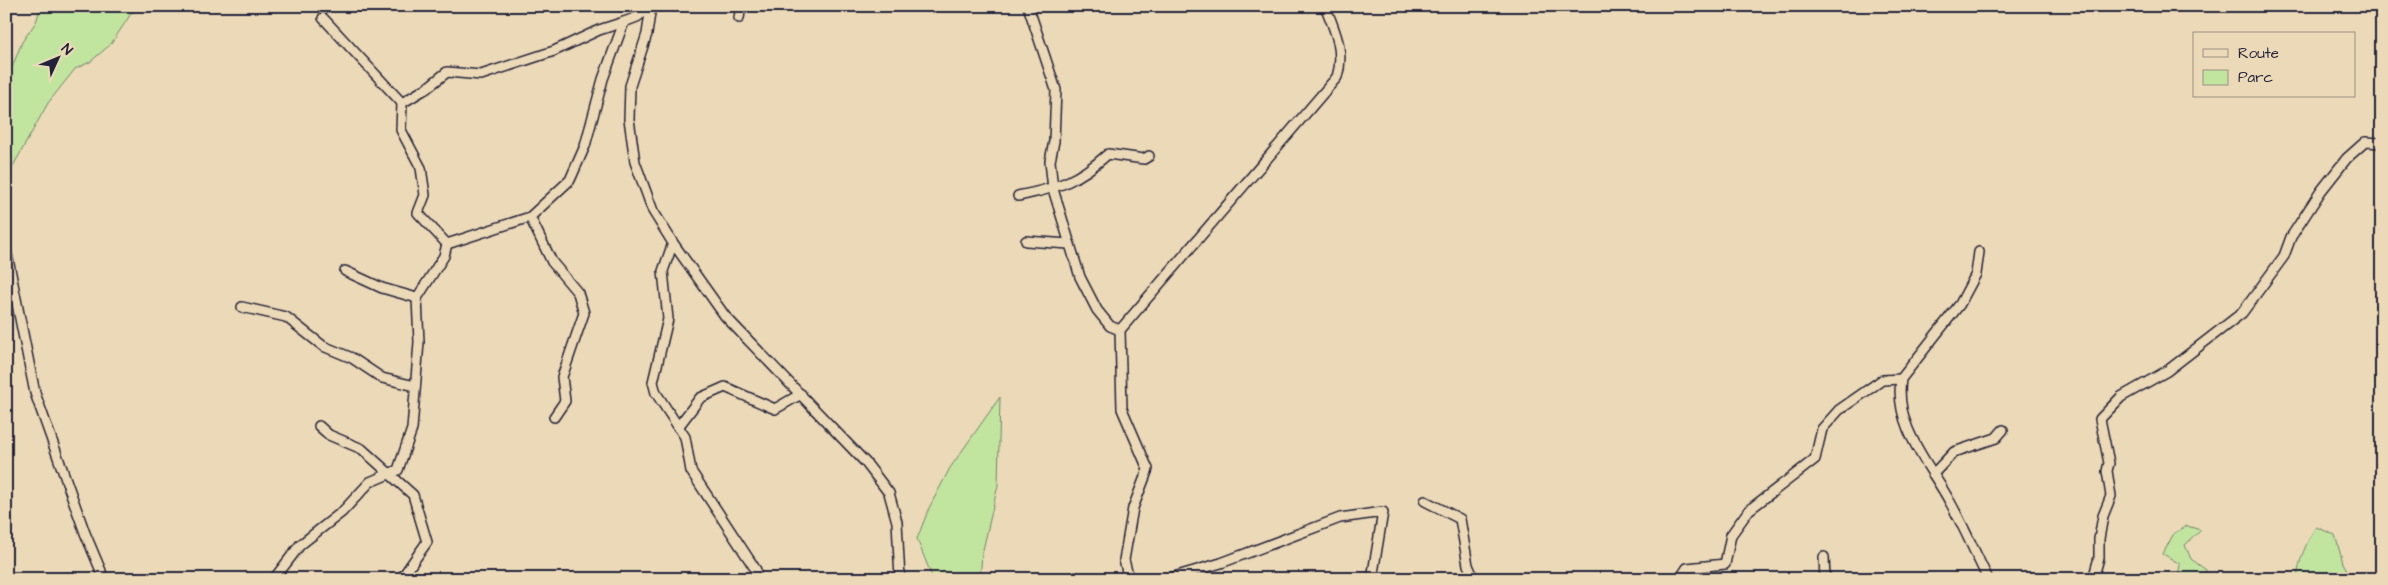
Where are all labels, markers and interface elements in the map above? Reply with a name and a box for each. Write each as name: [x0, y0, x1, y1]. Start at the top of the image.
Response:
north arrow: [32, 32, 82, 82]
legend: [2193, 32, 2356, 98]
text: N: [56, 40, 77, 60]
text: Route: [2238, 43, 2279, 64]
text: Parc: [2238, 67, 2273, 88]

